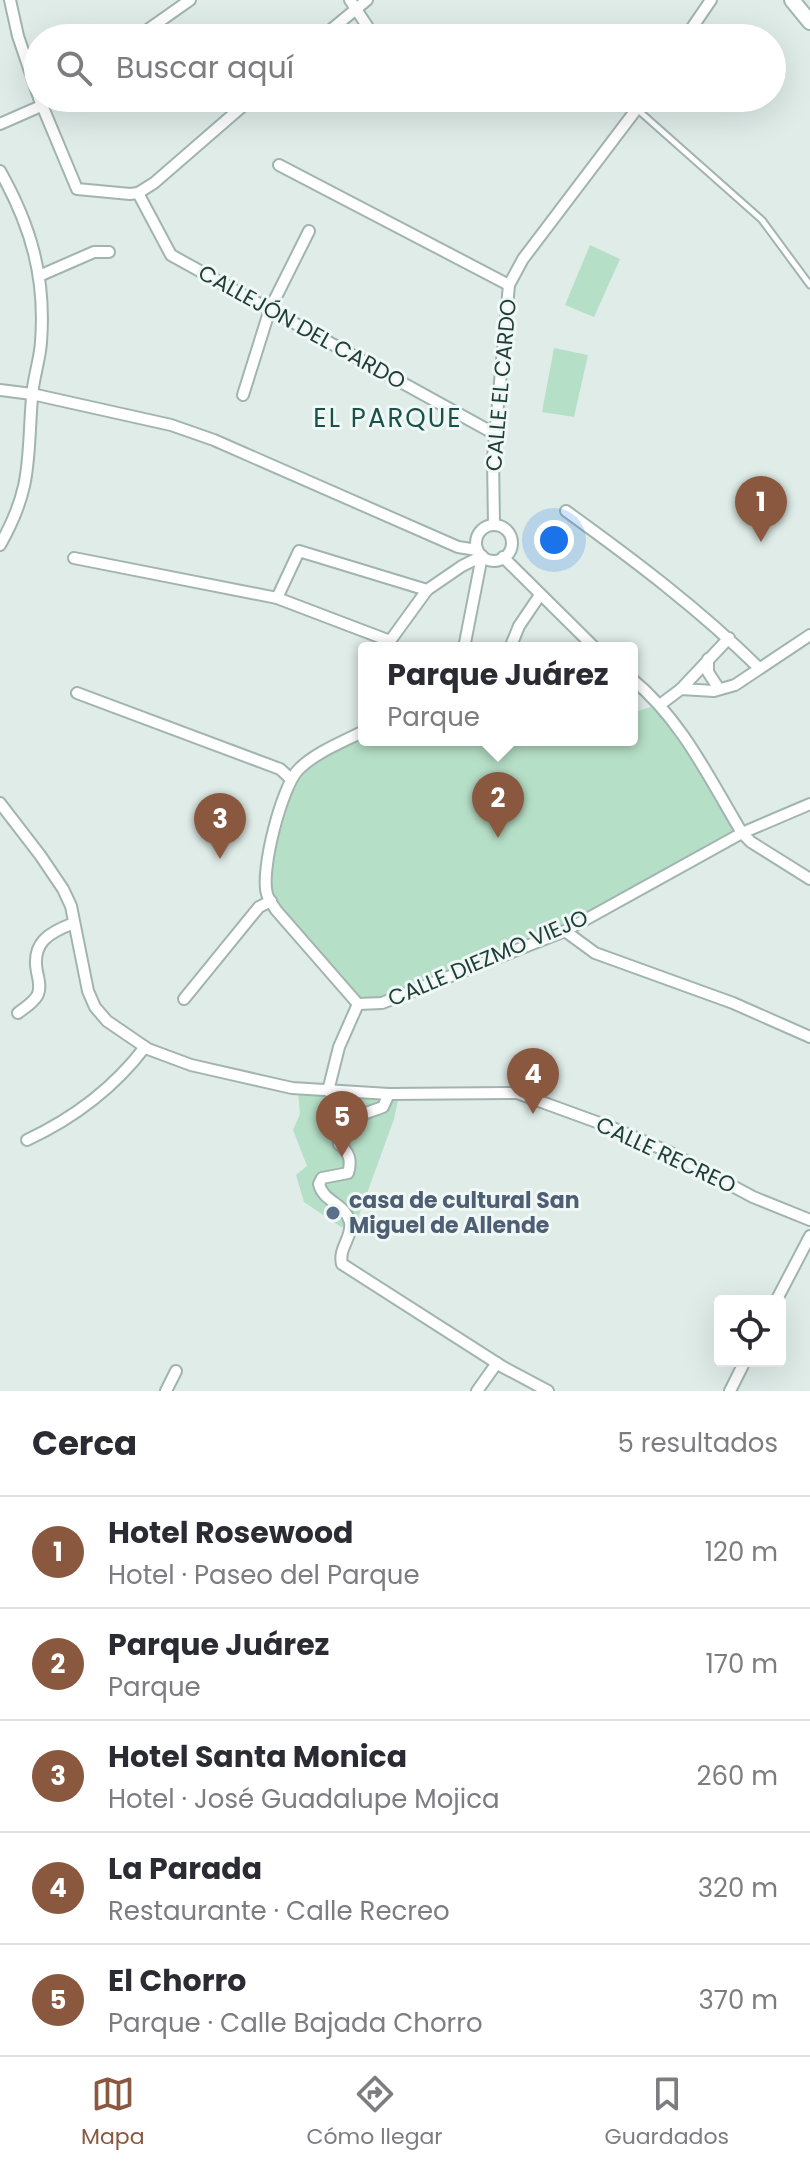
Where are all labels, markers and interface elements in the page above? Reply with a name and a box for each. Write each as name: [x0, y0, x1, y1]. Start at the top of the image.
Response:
search box: [24, 24, 786, 112]
icon: search: [52, 46, 96, 90]
text: Buscar aquí: [116, 46, 294, 89]
street label: CALLEJÓN DEL CARDO: [193, 257, 411, 397]
street label: CALLE EL CARDO: [478, 298, 524, 472]
district label: EL PARQUE: [313, 400, 463, 436]
pin: 1: [735, 476, 787, 542]
your location: [534, 520, 574, 560]
popup: [358, 642, 638, 746]
text: Parque Juárez: [387, 653, 609, 696]
text: Parque: [387, 699, 480, 735]
pin: 2: [472, 772, 524, 838]
pin: 3: [194, 793, 246, 859]
street label: CALLE DIEZMO VIEJO: [383, 902, 593, 1014]
pin: 4: [507, 1048, 559, 1114]
pin: 5: [316, 1091, 368, 1157]
street label: CALLE RECREO: [591, 1109, 741, 1201]
place label: casa de cultural San Miguel de Allende: [349, 1185, 579, 1241]
marker: casa de cultural San Miguel de Allende: [324, 1204, 342, 1222]
map controls: [714, 1295, 786, 1367]
button: locate: [714, 1295, 786, 1367]
text: Cerca: [32, 1419, 137, 1467]
text: 5 resultados: [617, 1425, 778, 1461]
text: Hotel Rosewood: [108, 1511, 353, 1554]
text: 1: [53, 1534, 63, 1570]
text: 120 m: [705, 1534, 778, 1570]
text: Hotel · Paseo del Parque: [108, 1557, 420, 1593]
text: Parque Juárez: [108, 1623, 330, 1666]
text: 2: [51, 1646, 65, 1682]
text: 170 m: [705, 1646, 778, 1682]
text: Parque: [108, 1669, 201, 1705]
text: Hotel Santa Monica: [108, 1735, 407, 1778]
text: 3: [50, 1758, 66, 1794]
text: 260 m: [696, 1758, 778, 1794]
text: Hotel · José Guadalupe Mojica: [108, 1781, 500, 1817]
text: La Parada: [108, 1847, 262, 1890]
text: 4: [49, 1870, 67, 1906]
text: 320 m: [698, 1870, 778, 1906]
text: Restaurante · Calle Recreo: [108, 1893, 450, 1929]
text: El Chorro: [108, 1959, 246, 2002]
text: 5: [50, 1982, 66, 2018]
text: 370 m: [698, 1982, 778, 2018]
text: Parque · Calle Bajada Chorro: [108, 2005, 483, 2041]
tab: Mapa: [81, 2072, 145, 2153]
tab: Cómo llegar: [306, 2072, 443, 2153]
tab: Guardados: [605, 2072, 729, 2153]

